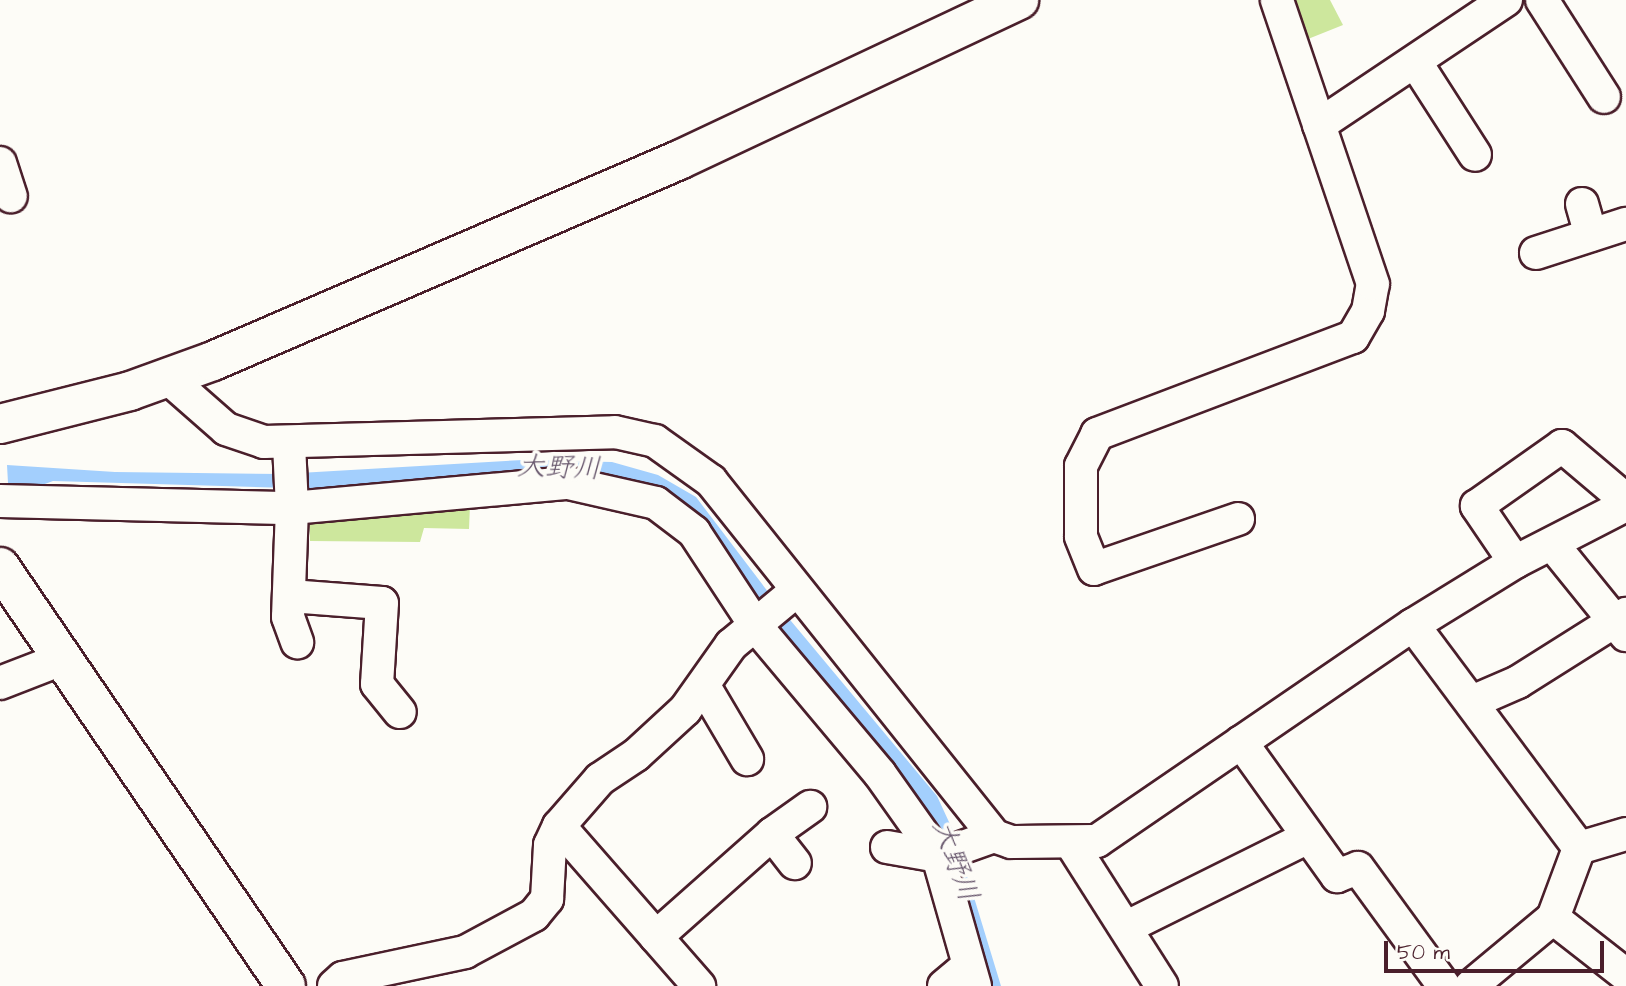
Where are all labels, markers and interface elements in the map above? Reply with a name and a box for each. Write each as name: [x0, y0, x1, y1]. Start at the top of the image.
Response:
water label: 大野川: [516, 450, 602, 486]
water label: 大野川: [925, 816, 985, 906]
scale bar: [1388, 926, 1608, 970]
text: 50 m: [1397, 938, 1450, 967]

